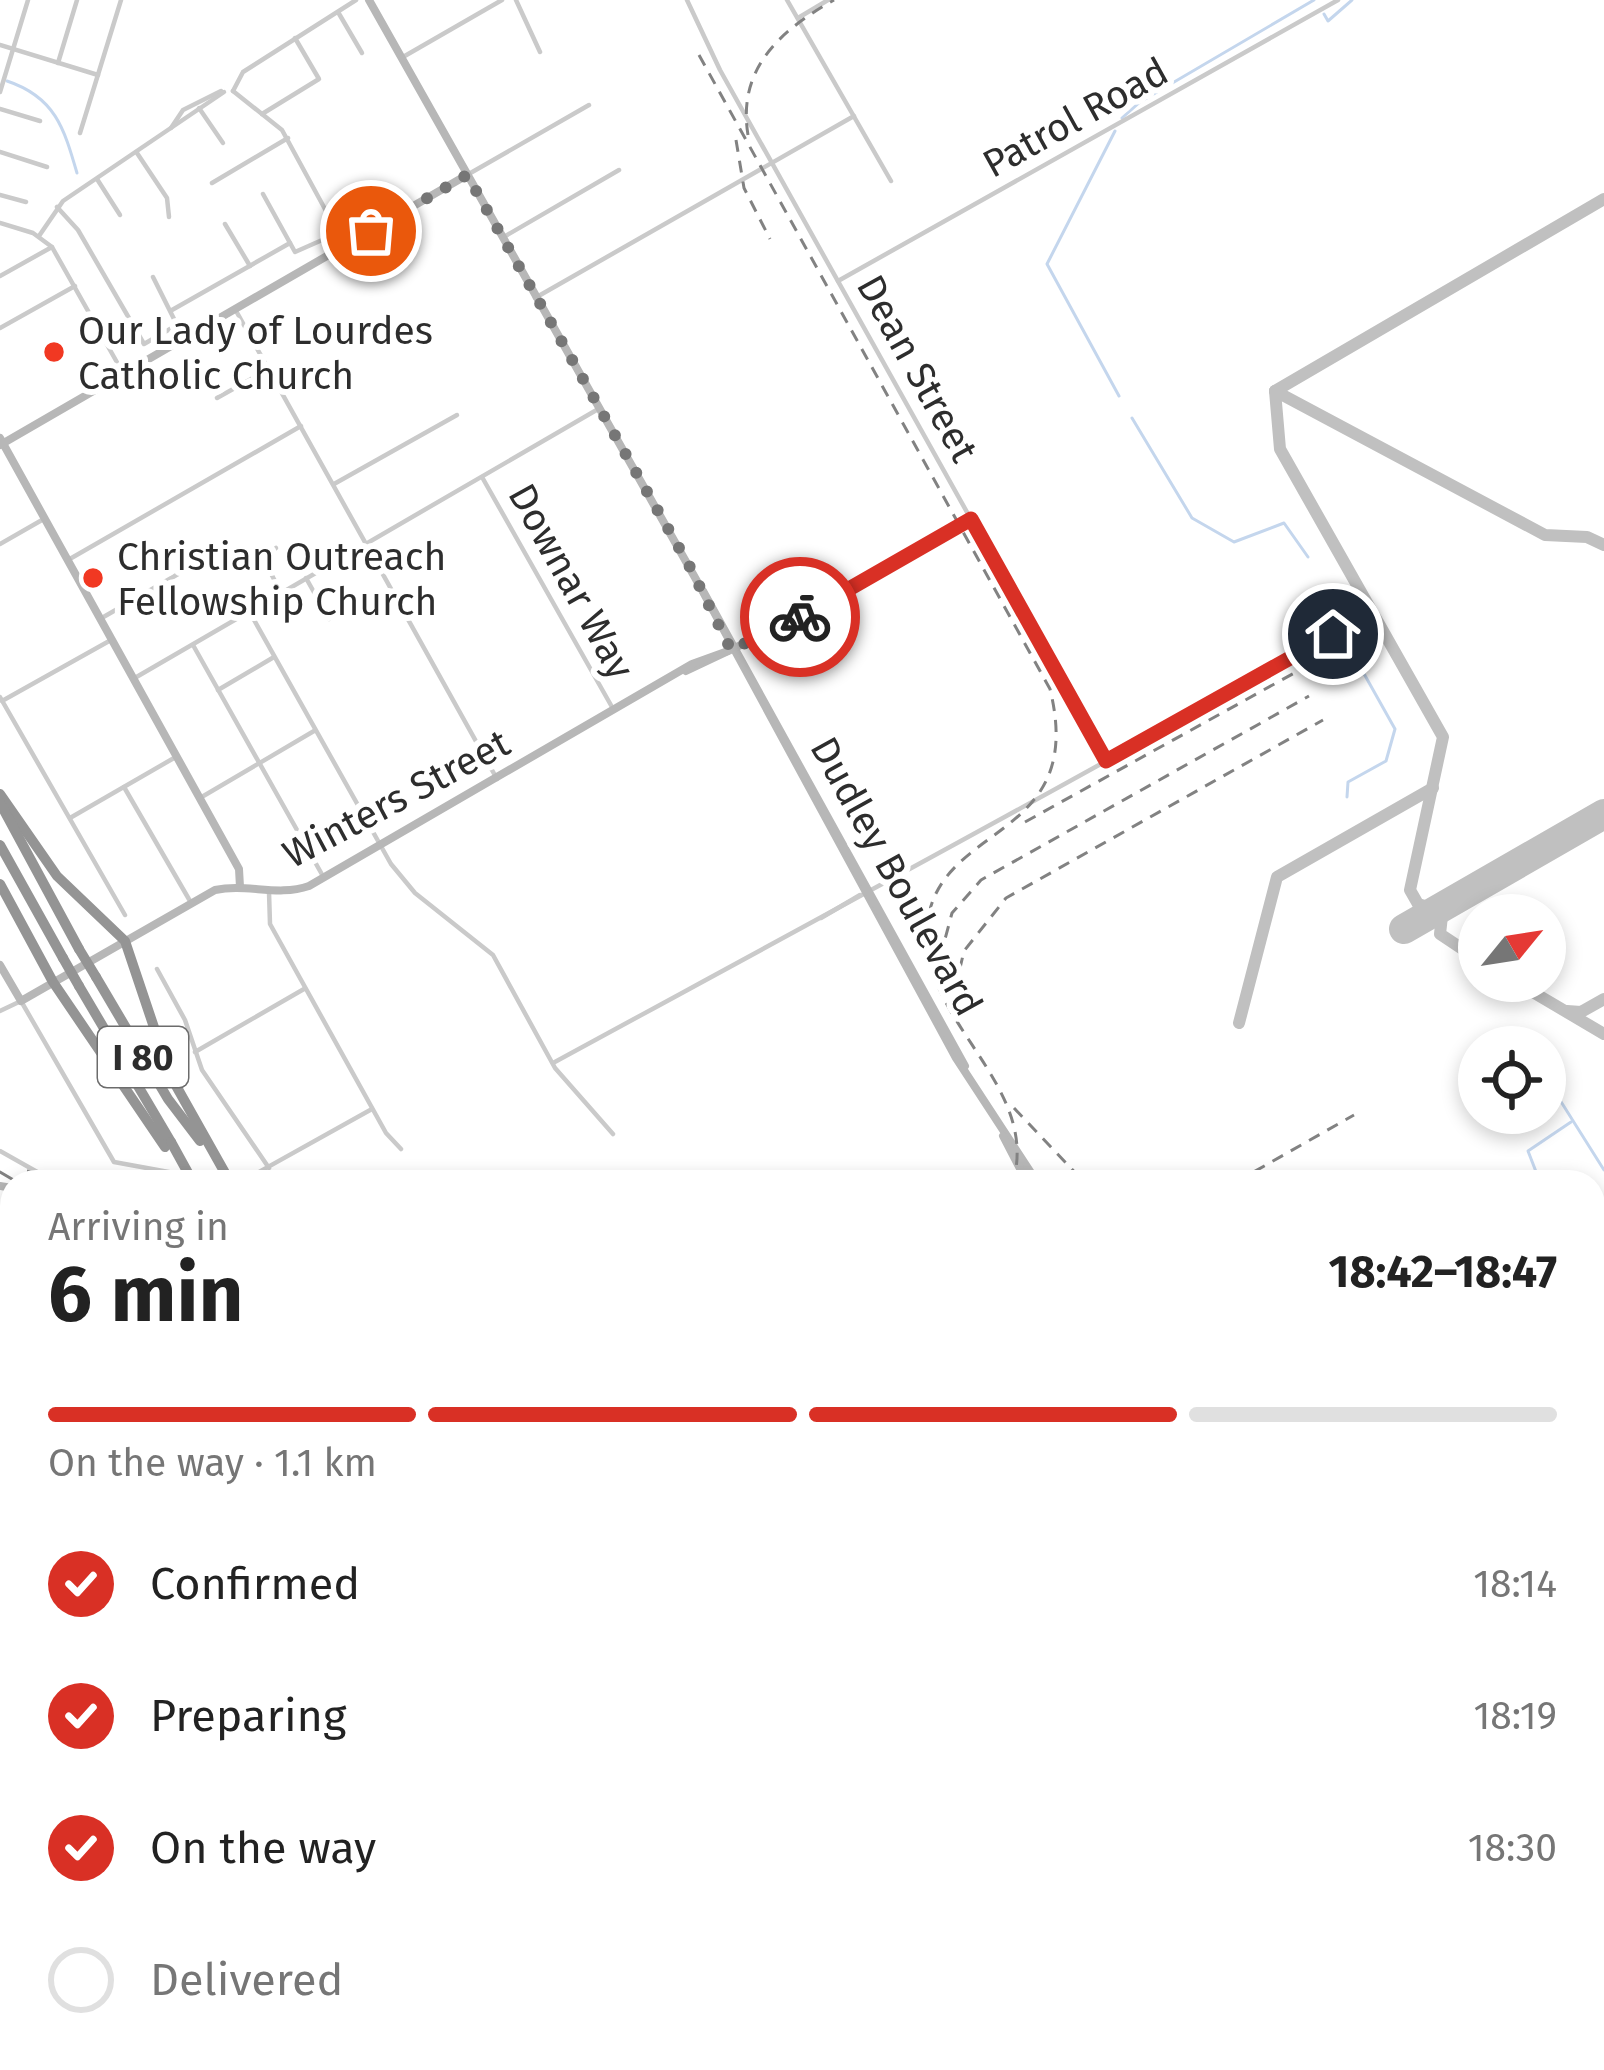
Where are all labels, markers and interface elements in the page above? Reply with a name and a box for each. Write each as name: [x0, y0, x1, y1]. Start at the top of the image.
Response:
street label: Patrol Road: [975, 48, 1176, 187]
pin: [320, 180, 422, 282]
icon: bag: [338, 198, 404, 264]
street label: Dean Street: [847, 267, 988, 471]
place label: Our Lady of Lourdes Catholic Church: [78, 308, 433, 399]
marker: Our Lady of Lourdes Catholic Church: [41, 339, 67, 365]
street label: Downar Way: [499, 476, 644, 687]
place label: Christian Outreach Fellowship Church: [117, 534, 446, 625]
courier: [740, 557, 860, 677]
marker: Christian Outreach Fellowship Church: [80, 565, 106, 591]
pin: [1282, 583, 1384, 685]
icon: bike: [767, 584, 833, 650]
icon: home: [1300, 601, 1366, 667]
street label: Winters Street: [275, 720, 518, 878]
street label: Dudley Boulevard: [801, 729, 992, 1024]
north arrow: [1458, 894, 1566, 1002]
map controls: [1458, 894, 1566, 1134]
button: locate: [1458, 1026, 1566, 1134]
road number: I 80: [98, 1027, 188, 1087]
text: Arriving in: [48, 1204, 229, 1250]
text: 18:42–18:47: [1329, 1245, 1557, 1299]
text: 6 min: [48, 1248, 243, 1342]
text: On the way · 1.1 km: [48, 1440, 377, 1486]
icon: check: [48, 1551, 114, 1617]
text: Confirmed: [150, 1557, 360, 1611]
text: 18:14: [1473, 1561, 1557, 1607]
icon: check: [48, 1683, 114, 1749]
text: Preparing: [150, 1689, 346, 1743]
text: 18:19: [1473, 1693, 1557, 1739]
icon: check: [48, 1815, 114, 1881]
text: On the way: [150, 1821, 376, 1875]
text: 18:30: [1468, 1825, 1557, 1871]
text: Delivered: [150, 1953, 343, 2007]

